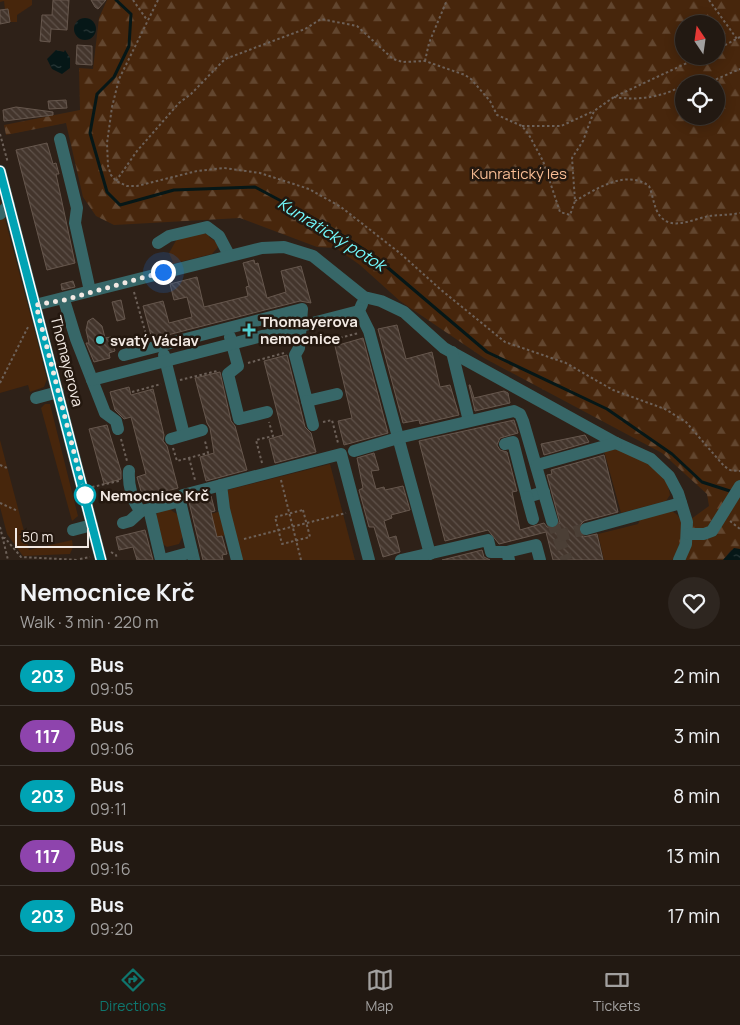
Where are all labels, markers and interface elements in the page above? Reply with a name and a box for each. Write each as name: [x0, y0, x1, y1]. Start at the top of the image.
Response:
north arrow: [675, 15, 725, 65]
map controls: [675, 15, 725, 125]
button: locate: [675, 75, 725, 125]
park label: Kunratický les: [471, 163, 567, 184]
water label: Kunratický potok: [274, 192, 392, 277]
your location: [151, 260, 176, 285]
place label: Thomayerova nemocnice: [260, 311, 358, 349]
street label: Thomayerova: [46, 313, 88, 409]
marker: Thomayerova nemocnice: [242, 323, 256, 337]
place label: svatý Václav: [110, 330, 199, 351]
marker: svatý Václav: [94, 334, 106, 346]
marker: Nemocnice Krč: [74, 484, 96, 506]
place label: Nemocnice Krč: [100, 485, 209, 506]
scale bar: [15, 525, 89, 548]
text: 50 m: [22, 527, 53, 546]
text: Nemocnice Krč: [20, 575, 194, 608]
button: heart: [668, 577, 720, 629]
text: Walk · 3 min · 220 m: [20, 611, 158, 633]
text: Bus: [90, 652, 124, 678]
text: 2 min: [674, 663, 720, 689]
text: 203: [31, 664, 64, 688]
text: 09:05: [90, 678, 133, 700]
text: Bus: [90, 712, 124, 738]
text: 3 min: [674, 723, 720, 749]
text: 117: [35, 724, 60, 748]
text: 09:06: [90, 738, 134, 760]
text: Bus: [90, 772, 124, 798]
text: 8 min: [673, 783, 720, 809]
text: 203: [31, 784, 64, 808]
text: 09:11: [90, 798, 127, 820]
text: Bus: [90, 832, 124, 858]
text: 13 min: [666, 843, 720, 869]
text: 117: [35, 844, 60, 868]
text: 09:16: [90, 858, 131, 880]
text: Bus: [90, 892, 124, 918]
text: 17 min: [667, 903, 720, 929]
text: 203: [31, 904, 64, 928]
text: 09:20: [90, 918, 133, 940]
tab: Directions: [100, 966, 166, 1015]
tab: Map: [366, 966, 394, 1015]
tab: Tickets: [593, 966, 640, 1015]

